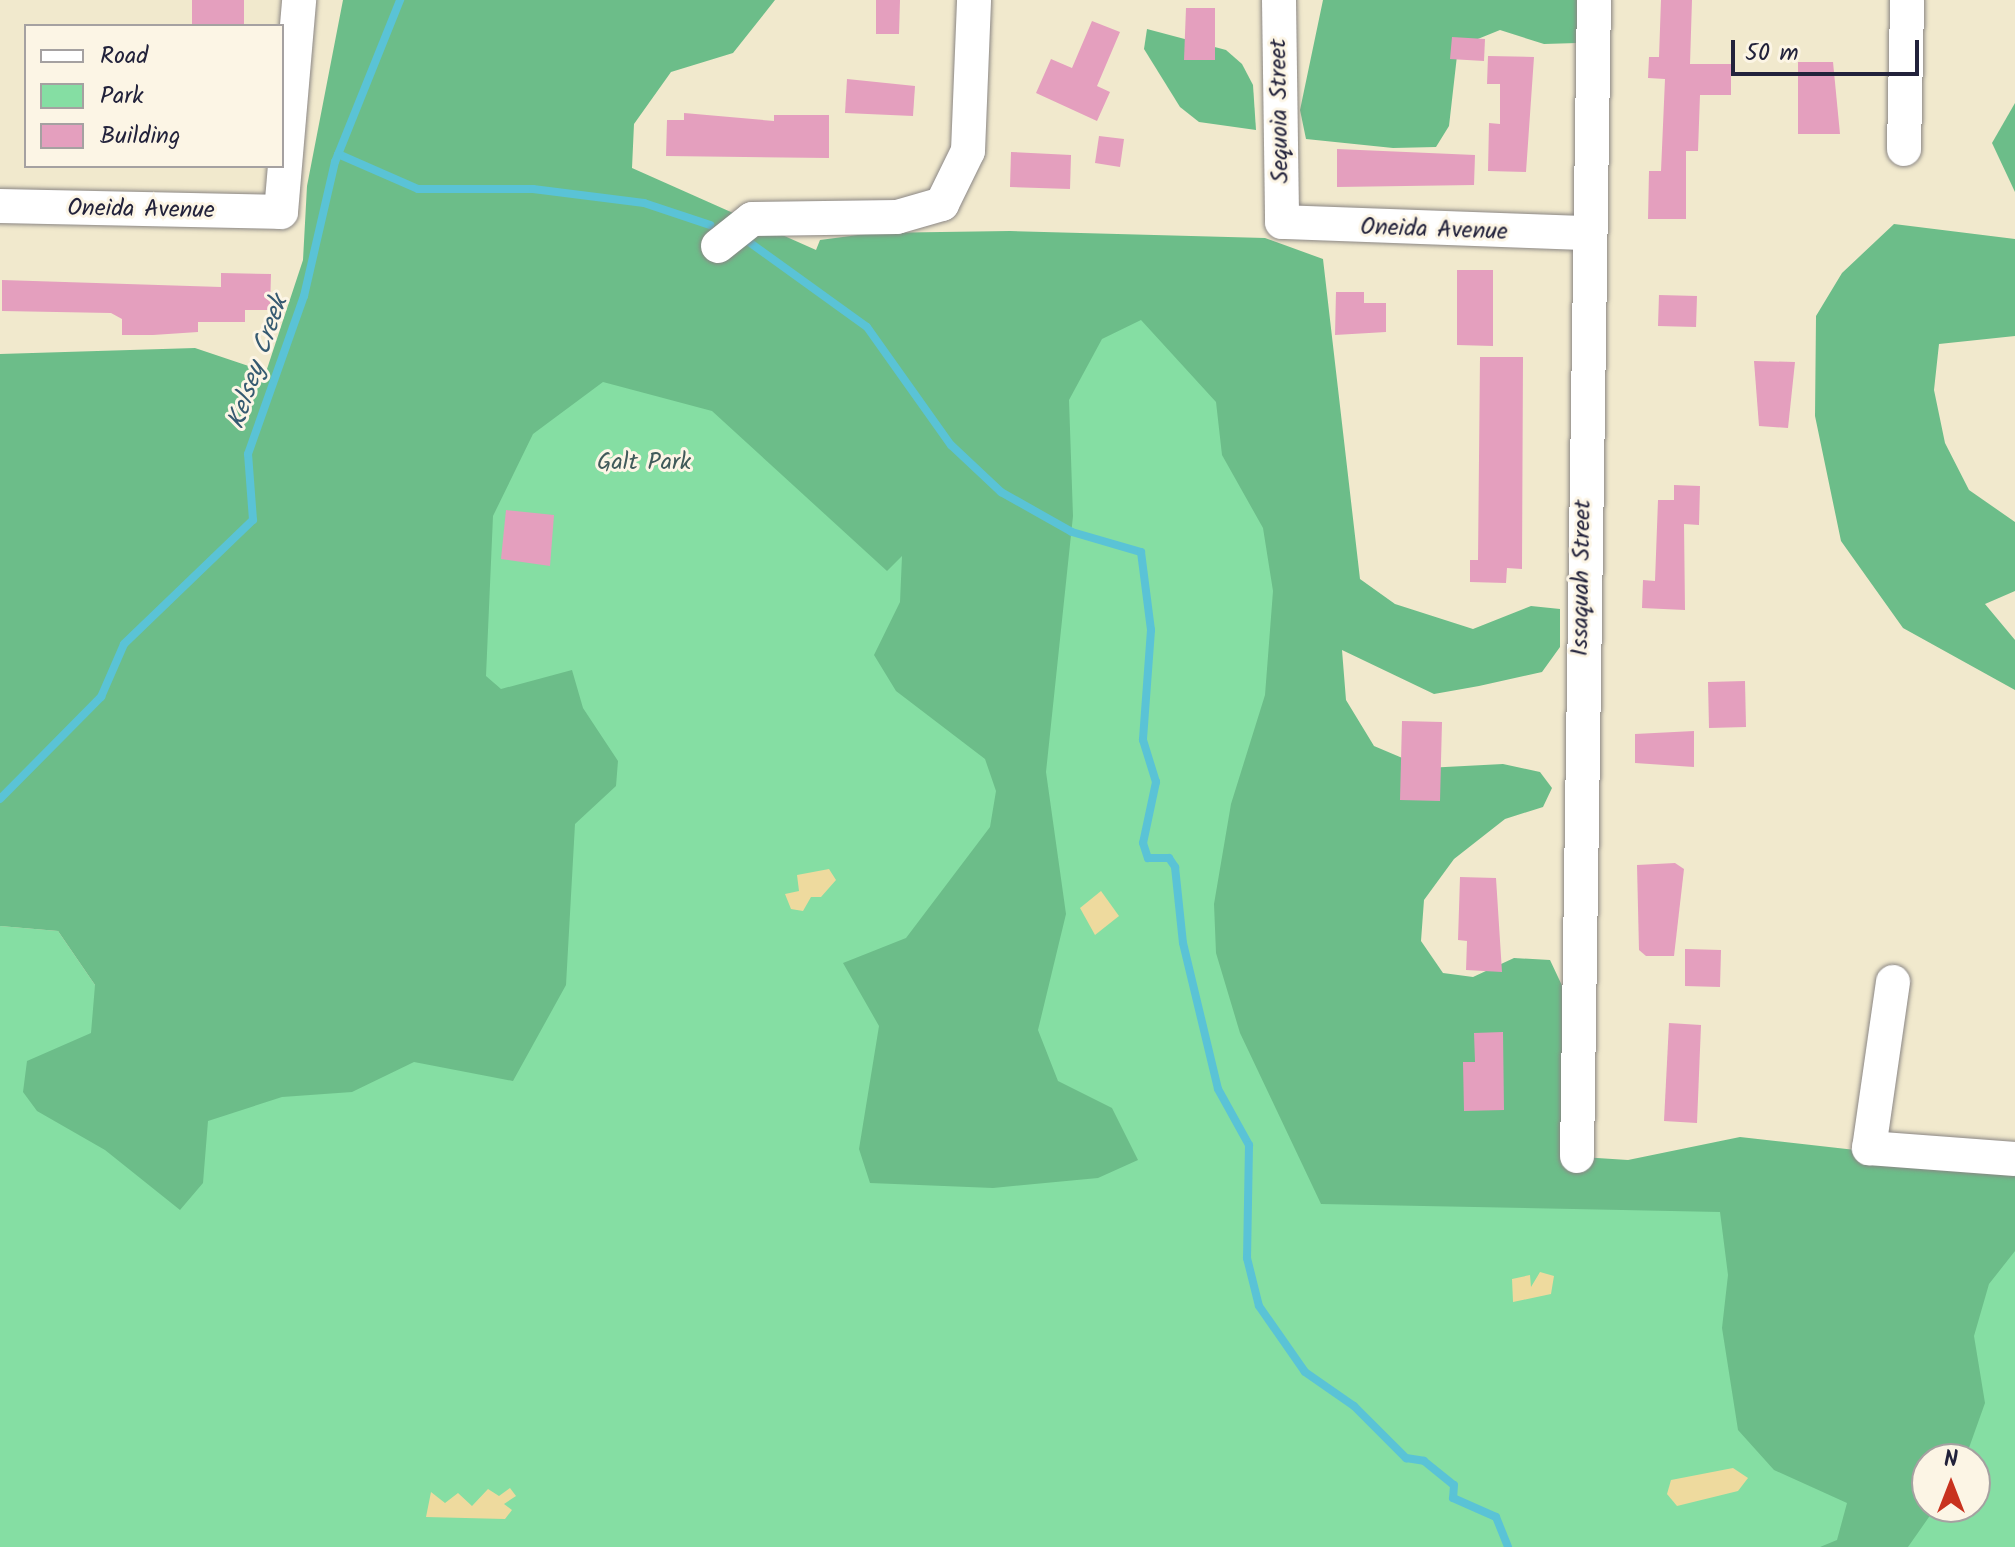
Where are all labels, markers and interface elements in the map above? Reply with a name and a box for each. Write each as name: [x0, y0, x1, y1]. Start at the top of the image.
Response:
legend: [24, 24, 284, 168]
scale bar: [1735, 24, 1923, 74]
text: 50 m: [1745, 34, 1799, 73]
text: Road: [100, 37, 148, 76]
street label: Sequoia Street: [1264, 38, 1296, 184]
text: Park: [100, 77, 144, 116]
text: Building: [100, 117, 180, 156]
street label: Oneida Avenue: [67, 194, 215, 226]
street label: Oneida Avenue: [1360, 213, 1508, 247]
water label: Kelsey Creek: [222, 292, 296, 434]
park label: Galt Park: [597, 449, 691, 477]
street label: Issaquah Street: [1566, 499, 1598, 657]
north arrow: [1911, 1443, 1991, 1523]
text: N: [1944, 1443, 1958, 1478]

